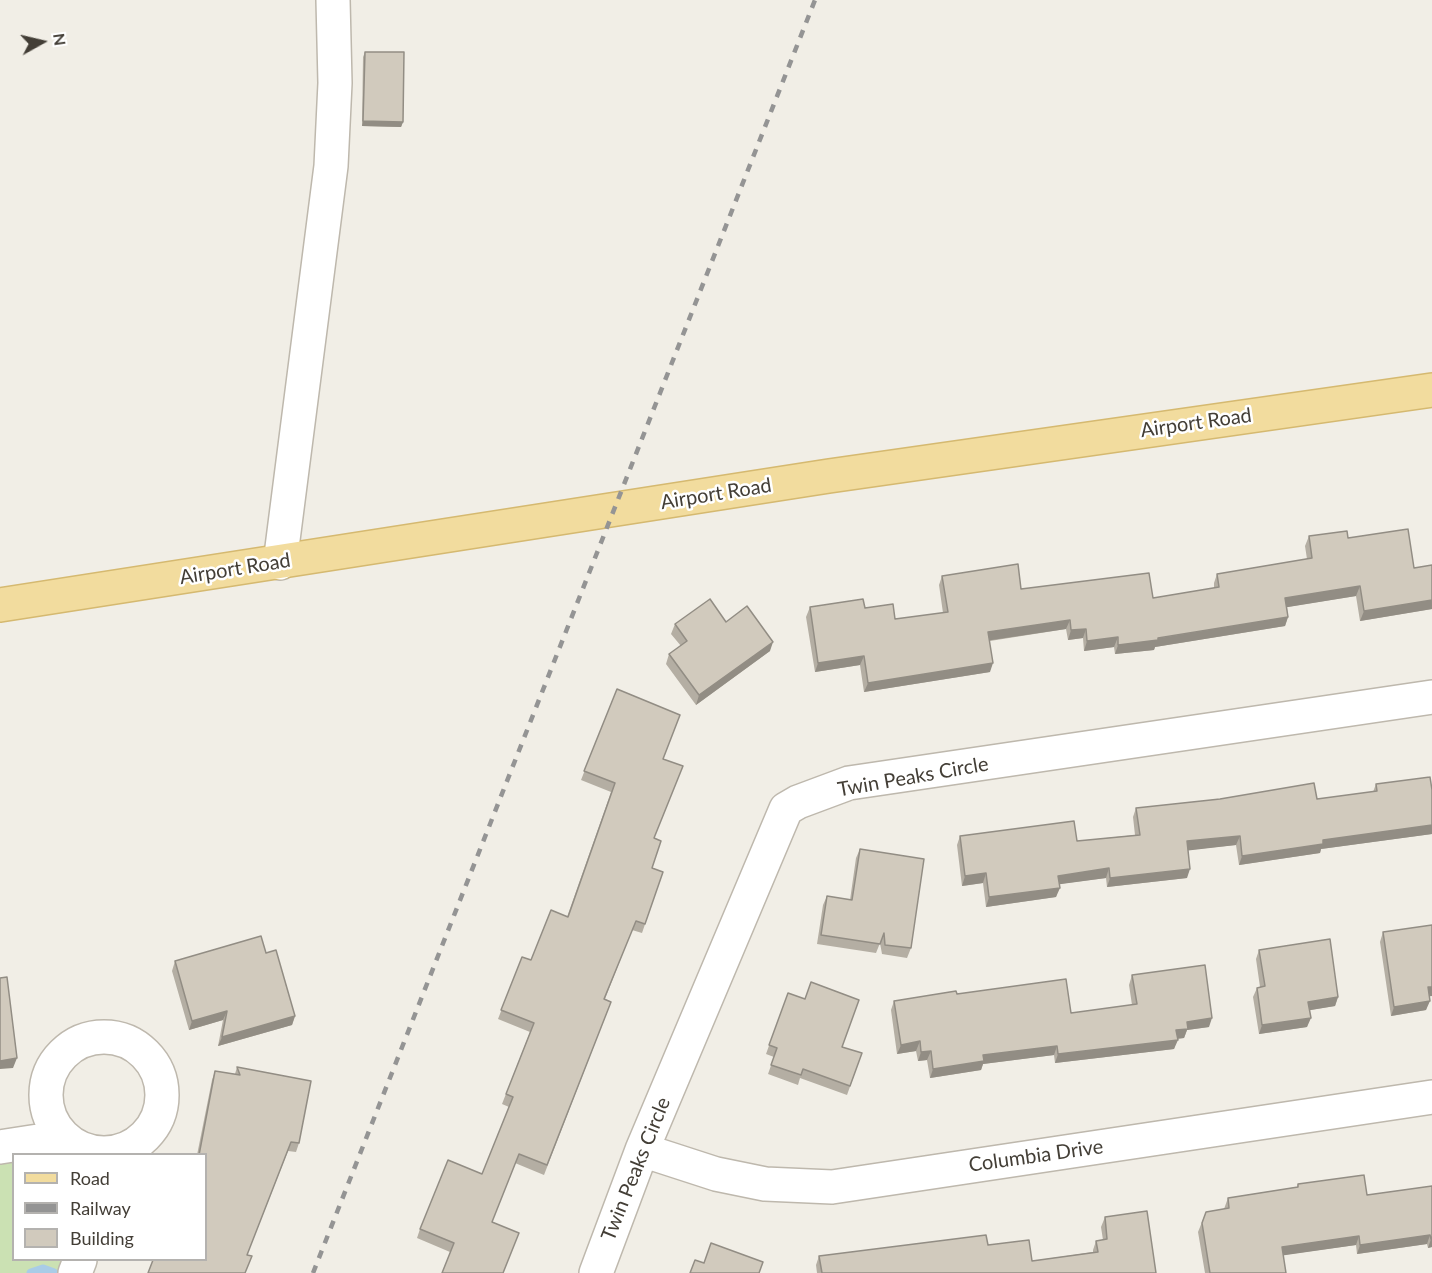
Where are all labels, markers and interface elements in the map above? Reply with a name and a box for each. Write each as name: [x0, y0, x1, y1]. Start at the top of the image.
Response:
north arrow: [12, 12, 72, 72]
text: N: [50, 32, 71, 47]
street label: Airport Road: [1139, 403, 1253, 443]
street label: Airport Road: [659, 473, 773, 515]
street label: Airport Road: [178, 548, 292, 590]
street label: Twin Peaks Circle: [836, 752, 990, 802]
street label: Twin Peaks Circle: [596, 1094, 676, 1244]
street label: Columbia Drive: [967, 1135, 1105, 1177]
legend: [12, 1153, 207, 1261]
text: Road: [70, 1167, 110, 1189]
text: Railway: [70, 1197, 131, 1219]
text: Building: [70, 1227, 134, 1249]

